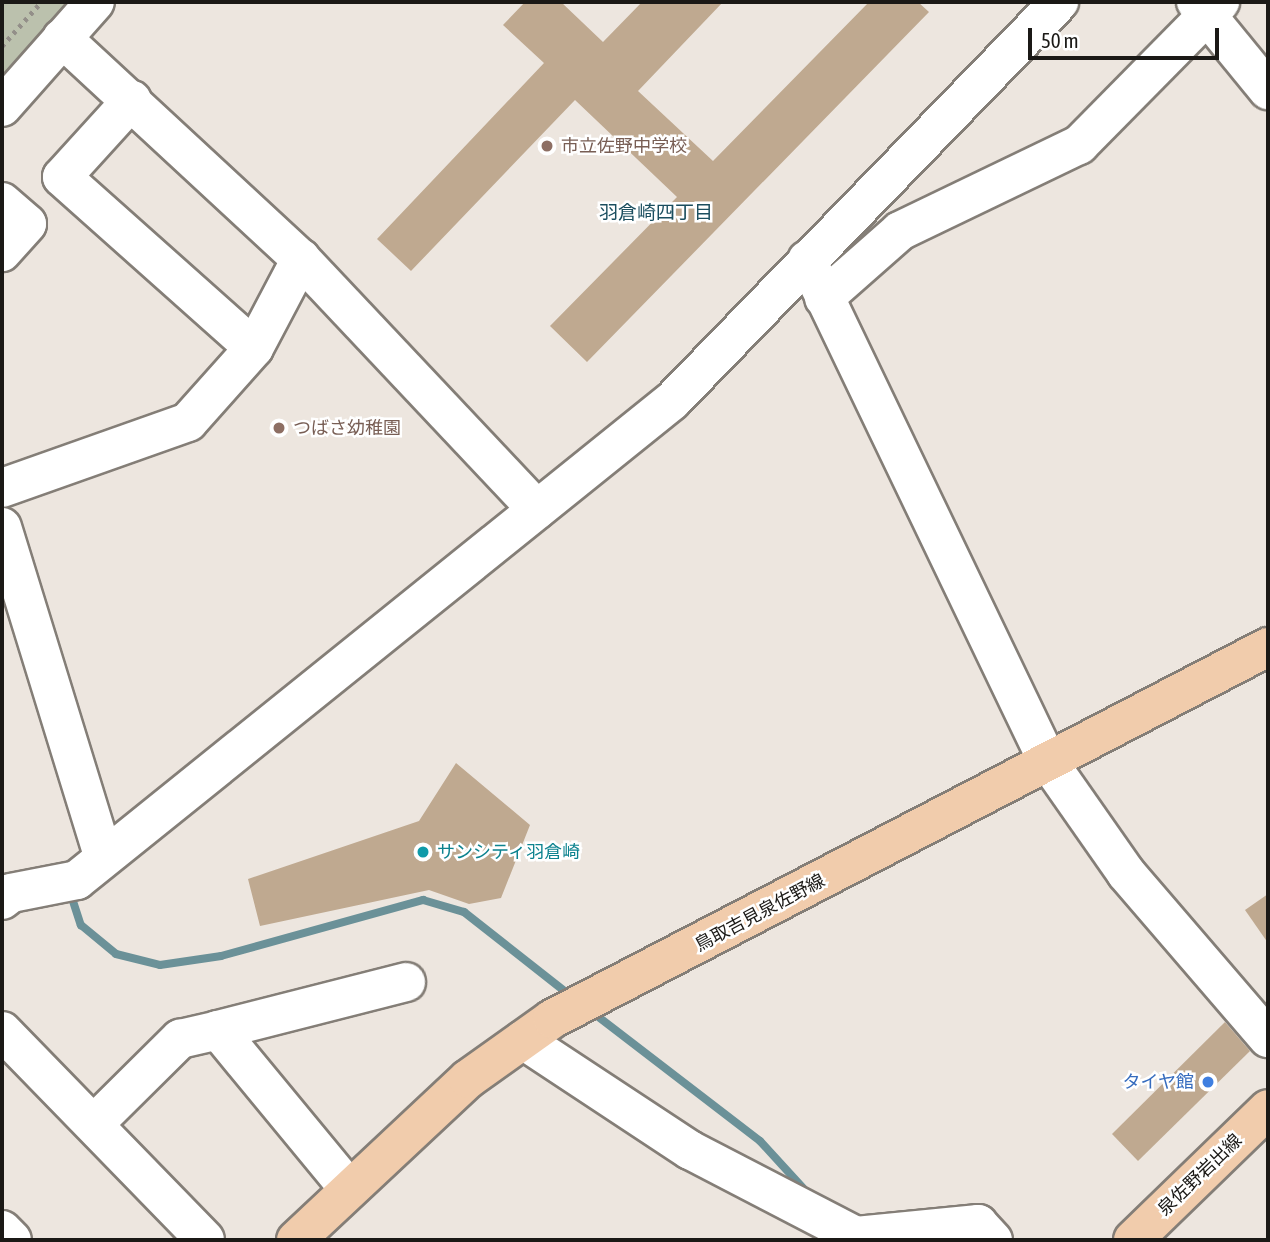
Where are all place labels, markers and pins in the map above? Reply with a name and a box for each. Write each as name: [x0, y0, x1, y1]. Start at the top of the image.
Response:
place label: 市立佐野中学校: [561, 135, 687, 157]
marker: 市立佐野中学校: [539, 138, 555, 154]
place label: つばさ幼稚園: [293, 417, 401, 439]
marker: つばさ幼稚園: [271, 420, 287, 436]
place label: サンシティ羽倉崎: [437, 841, 581, 863]
marker: サンシティ羽倉崎: [415, 844, 431, 860]
place label: タイヤ館: [1122, 1071, 1194, 1093]
marker: タイヤ館: [1200, 1074, 1216, 1090]

